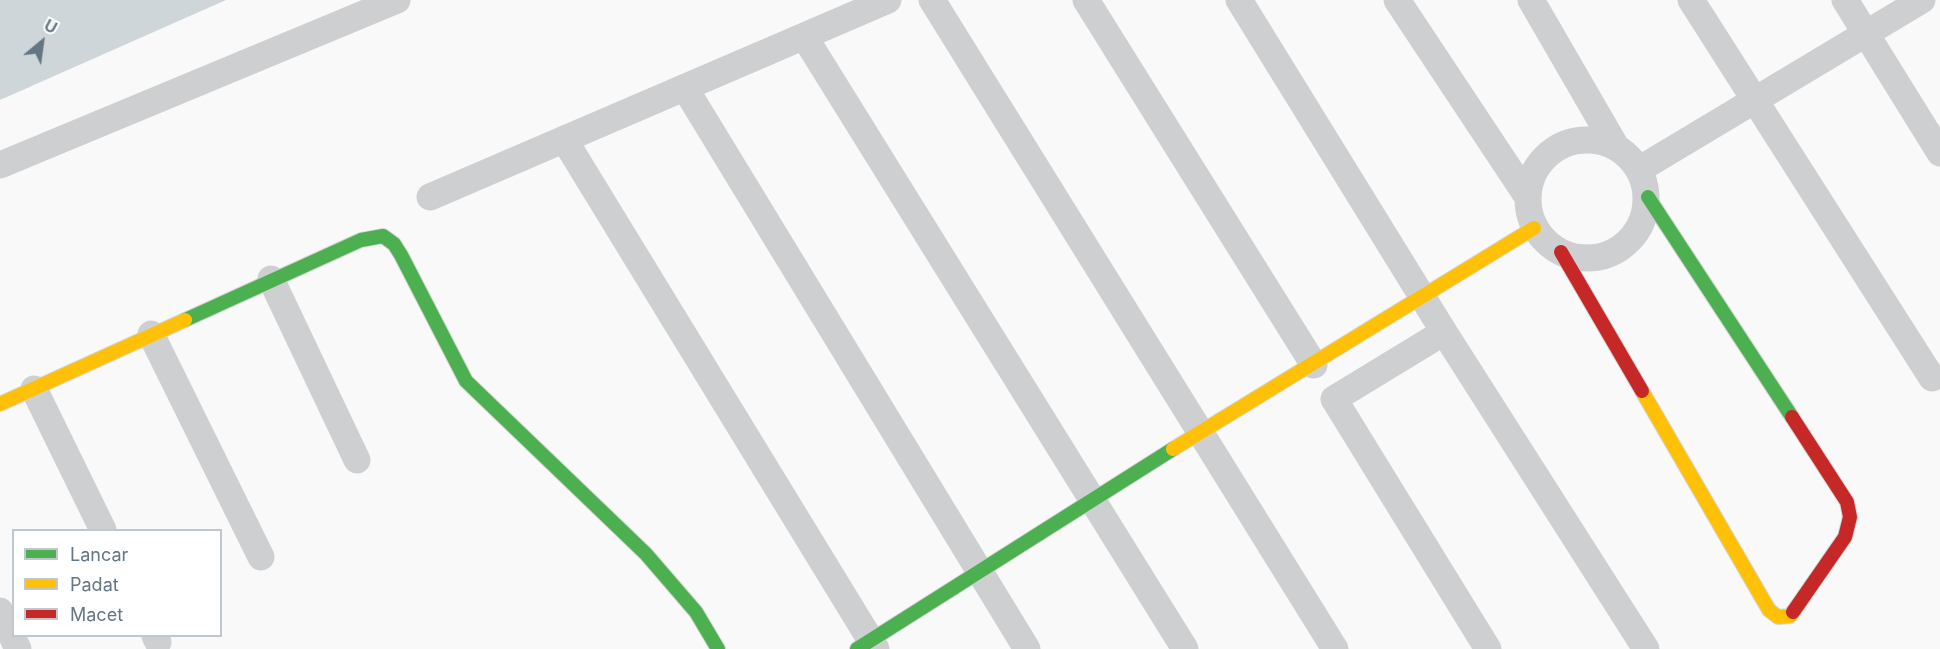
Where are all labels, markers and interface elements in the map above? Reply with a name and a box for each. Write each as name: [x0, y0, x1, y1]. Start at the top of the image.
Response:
north arrow: [12, 12, 72, 72]
text: U: [41, 15, 61, 38]
legend: [12, 529, 222, 637]
text: Lancar: [70, 544, 128, 565]
text: Padat: [70, 574, 119, 595]
text: Macet: [70, 604, 123, 625]

